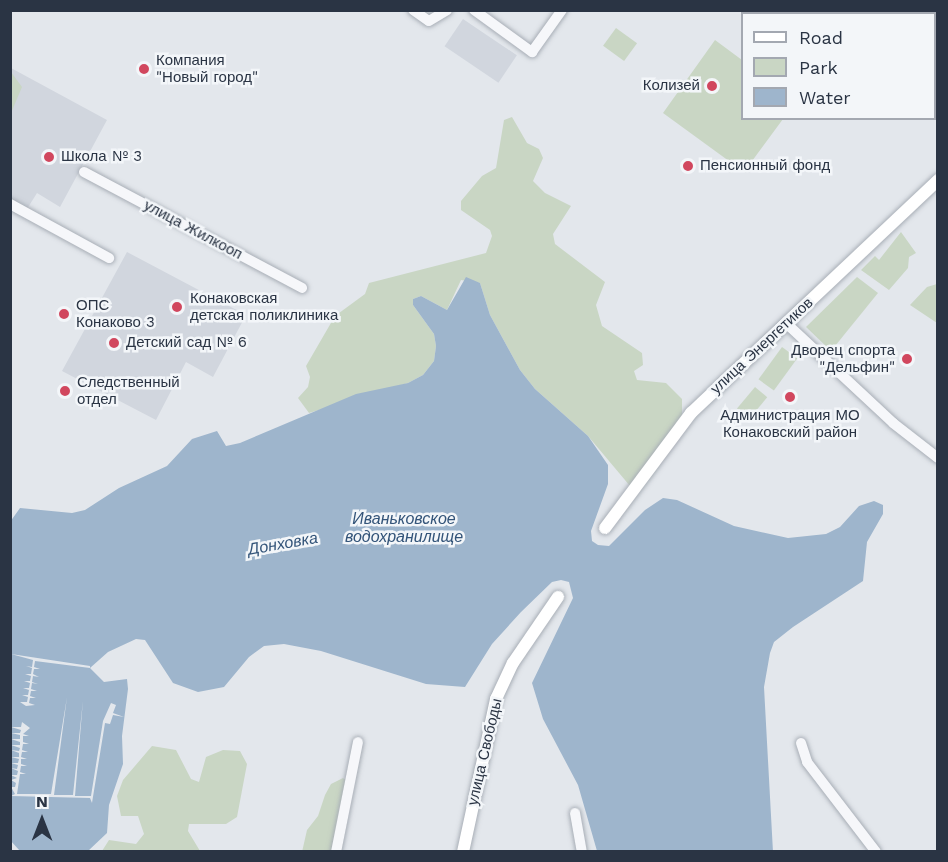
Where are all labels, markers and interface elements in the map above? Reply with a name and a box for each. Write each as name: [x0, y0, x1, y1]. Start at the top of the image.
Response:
legend: [741, 12, 936, 120]
text: Road: [799, 27, 843, 48]
place label: Компания "Новый город": [156, 51, 258, 86]
text: Park: [799, 57, 838, 78]
marker: Компания "Новый город": [137, 62, 151, 76]
place label: Колизей: [643, 77, 700, 95]
marker: Колизей: [705, 79, 719, 93]
text: Water: [799, 87, 851, 108]
place label: Школа № 3: [61, 148, 142, 166]
marker: Школа № 3: [42, 150, 56, 164]
place label: Пенсионный фонд: [700, 157, 830, 175]
marker: Пенсионный фонд: [681, 159, 695, 173]
street label: улица Жилкооп: [141, 196, 245, 264]
place label: Конаковская детская поликлиника: [190, 289, 338, 324]
street label: улица Энергетиков: [707, 294, 817, 398]
place label: ОПС Конаково 3: [76, 296, 155, 331]
marker: Конаковская детская поликлиника: [168, 298, 186, 316]
marker: ОПС Конаково 3: [57, 307, 71, 321]
place label: Детский сад № 6: [126, 334, 247, 352]
marker: Детский сад № 6: [107, 336, 121, 350]
place label: Дворец спорта "Дельфин": [791, 341, 895, 376]
marker: Дворец спорта "Дельфин": [900, 352, 914, 366]
place label: Следственный отдел: [77, 373, 180, 408]
marker: Следственный отдел: [58, 384, 72, 398]
marker: Администрация МО Конаковский район: [783, 390, 797, 404]
place label: Администрация МО Конаковский район: [720, 406, 860, 441]
water label: Иваньковское водохранилище: [345, 509, 463, 547]
water label: Донховка: [247, 528, 319, 560]
street label: улица Свободы: [464, 697, 506, 807]
north arrow: [12, 790, 72, 850]
text: N: [36, 792, 48, 811]

